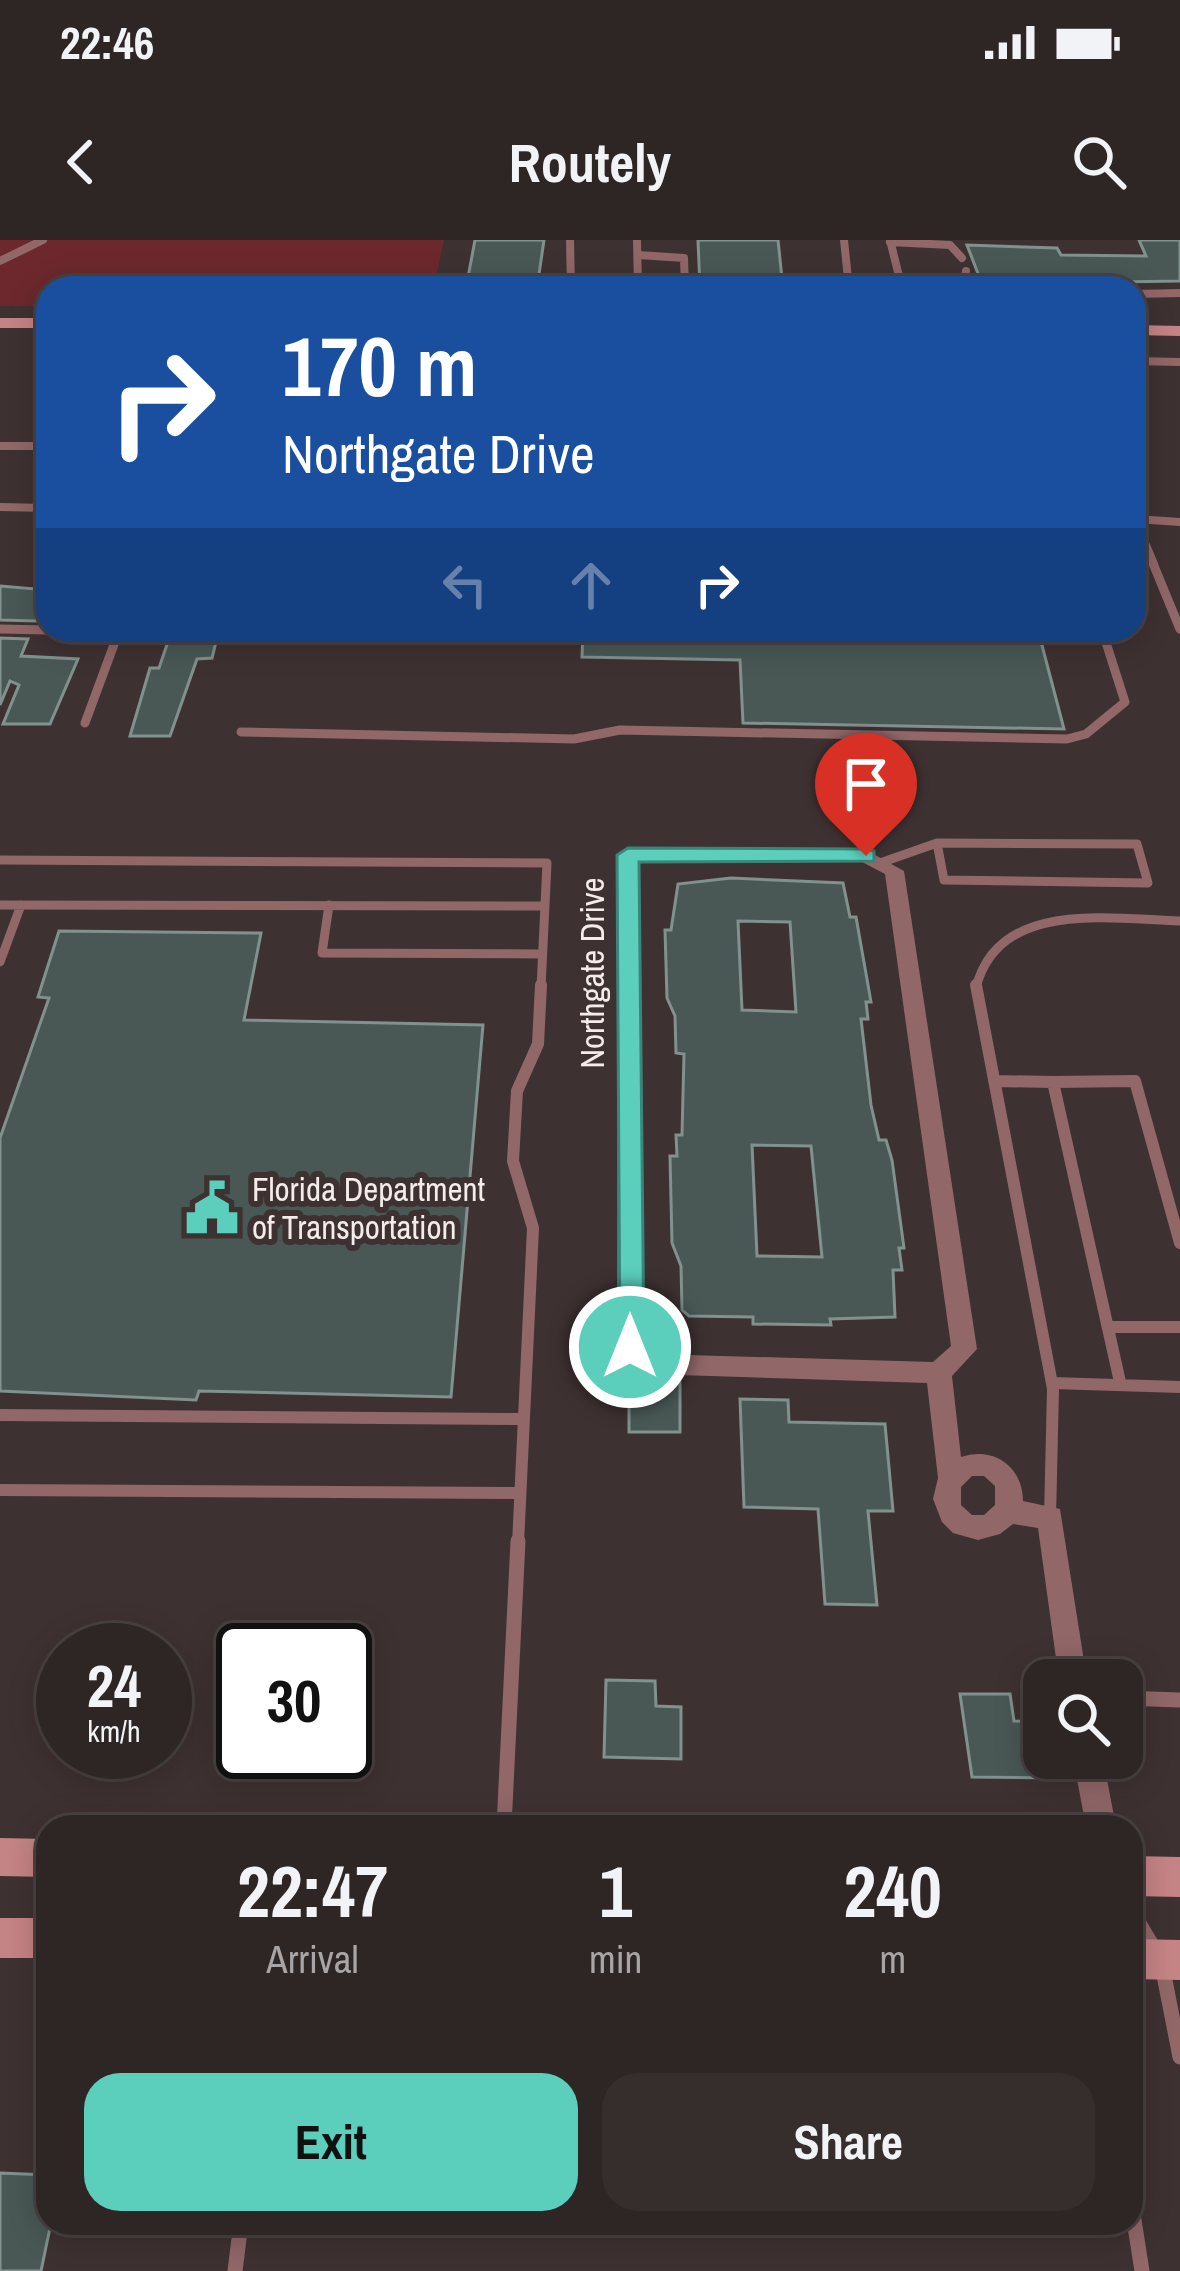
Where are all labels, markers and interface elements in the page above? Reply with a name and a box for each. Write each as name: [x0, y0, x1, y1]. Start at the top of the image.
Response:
text: 22:46: [60, 12, 154, 73]
text: Routely: [509, 126, 671, 199]
icon: back: [48, 129, 114, 195]
icon: search: [1066, 129, 1132, 195]
text: 170 m: [282, 309, 477, 422]
icon: right: [84, 324, 240, 480]
text: Northgate Drive: [282, 417, 595, 490]
icon: left: [432, 552, 498, 618]
icon: ahead: [558, 552, 624, 618]
icon: right: [684, 552, 750, 618]
pin: [815, 733, 917, 856]
icon: arrive: [833, 751, 899, 817]
street label: Northgate Drive: [570, 877, 614, 1069]
place label: Florida Department of Transportation: [252, 1167, 485, 1249]
public building icon: Florida Department of Transportation: [183, 1179, 241, 1237]
position arrow: [567, 1284, 693, 1410]
speed limit sign: 30: [216, 1623, 372, 1779]
text: 24: [87, 1645, 141, 1726]
map controls: [1023, 1659, 1143, 1779]
button: search: [1023, 1659, 1143, 1779]
text: km/h: [87, 1711, 141, 1751]
text: 22:47: [237, 1842, 388, 1939]
text: 1: [599, 1842, 632, 1939]
text: 240: [843, 1842, 942, 1939]
text: Arrival: [266, 1933, 359, 1985]
text: min: [589, 1933, 642, 1985]
text: m: [879, 1933, 906, 1985]
button: Exit: [84, 2073, 578, 2211]
button: Share: [602, 2073, 1095, 2211]

